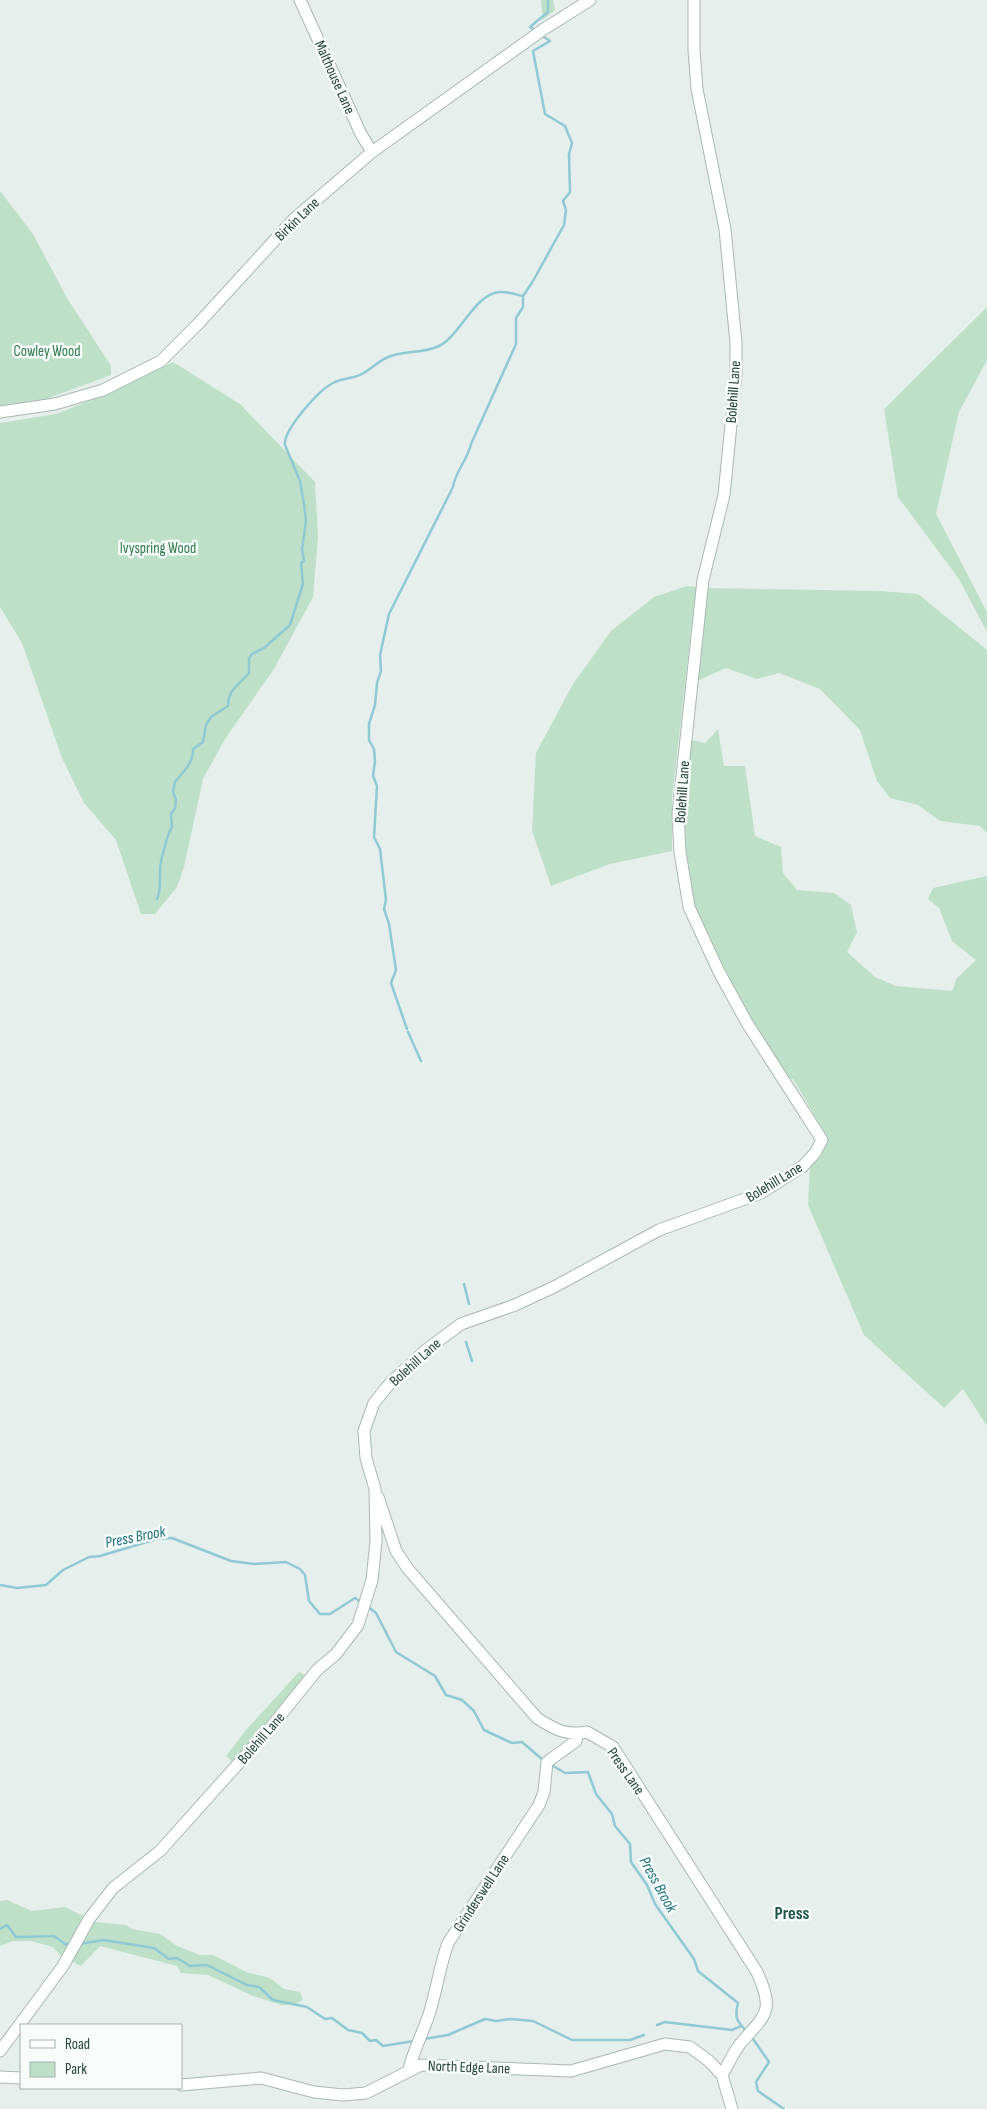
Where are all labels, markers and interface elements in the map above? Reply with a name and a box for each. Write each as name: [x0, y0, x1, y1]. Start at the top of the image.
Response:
street label: Malthouse Lane: [310, 37, 359, 117]
street label: Birkin Lane: [271, 193, 324, 245]
park label: Cowley Wood: [14, 342, 80, 361]
street label: Bolehill Lane: [722, 360, 745, 424]
park label: Ivyspring Wood: [120, 539, 196, 558]
street label: Bolehill Lane: [671, 760, 694, 824]
street label: Bolehill Lane: [743, 1158, 806, 1207]
street label: Bolehill Lane: [386, 1334, 445, 1390]
water label: Press Brook: [104, 1522, 168, 1553]
street label: Bolehill Lane: [234, 1708, 289, 1768]
street label: Press Lane: [603, 1744, 649, 1799]
street label: Grinderswell Lane: [449, 1851, 514, 1936]
water label: Press Brook: [635, 1853, 681, 1917]
district label: Press: [775, 1903, 809, 1924]
legend: [20, 2024, 182, 2089]
text: Road: [65, 2035, 90, 2054]
street label: North Edge Lane: [428, 2057, 510, 2078]
text: Park: [65, 2060, 87, 2079]

